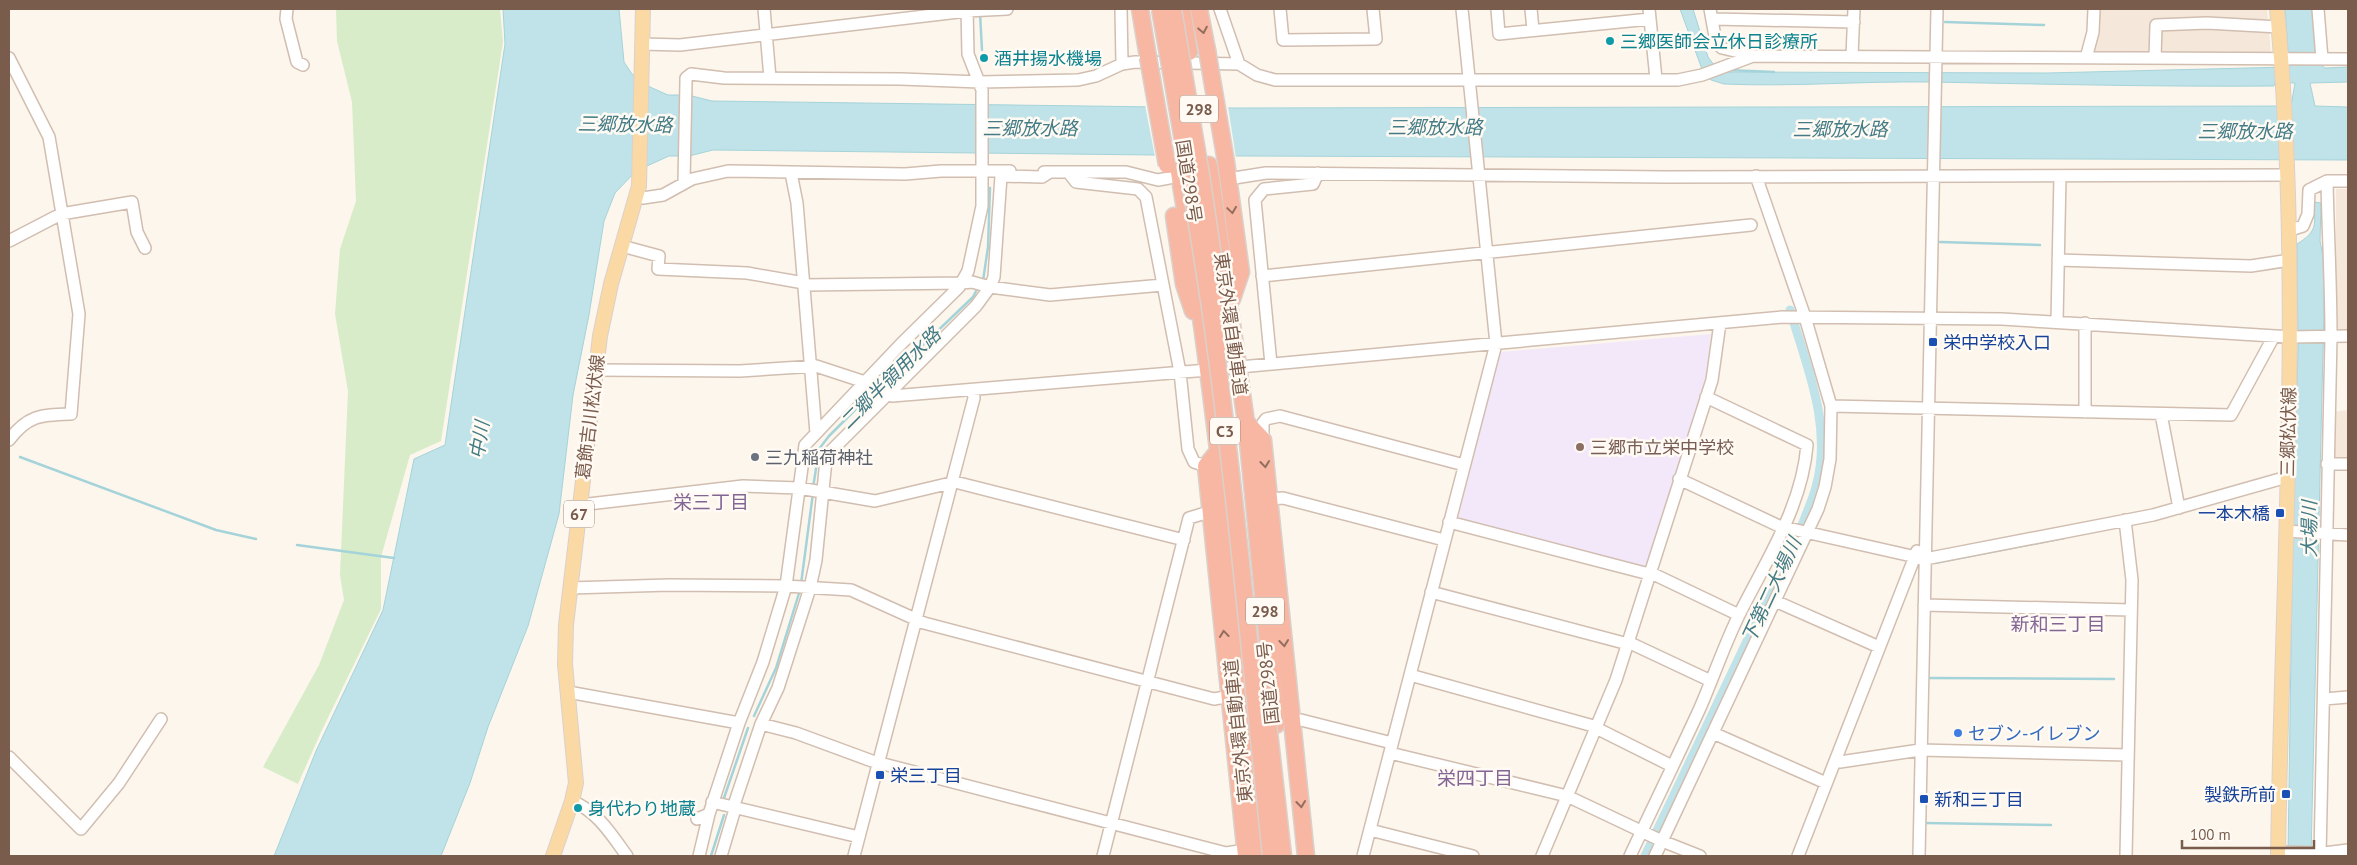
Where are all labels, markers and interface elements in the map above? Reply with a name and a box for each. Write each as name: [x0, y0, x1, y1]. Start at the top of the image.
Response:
one-way arrow: [1198, 25, 1208, 34]
place label: 三郷医師会立休日診療所: [1620, 30, 1818, 53]
marker: 三郷医師会立休日診療所: [1604, 35, 1616, 47]
place label: 酒井揚水機場: [994, 47, 1102, 70]
marker: 酒井揚水機場: [978, 52, 990, 64]
road number: 298: [1180, 96, 1218, 122]
water label: 三郷放水路: [577, 111, 675, 137]
water label: 三郷放水路: [1387, 115, 1484, 139]
water label: 三郷放水路: [982, 116, 1079, 140]
water label: 三郷放水路: [1792, 117, 1889, 141]
water label: 三郷放水路: [2197, 119, 2294, 143]
street label: 国道298号: [1171, 138, 1207, 224]
one-way arrow: [1226, 206, 1237, 214]
street label: 東京外環自動車道: [1210, 251, 1252, 397]
water label: 二郷半領用水路: [834, 321, 947, 434]
place label: 栄中学校入口: [1943, 331, 2051, 354]
marker: 栄中学校入口: [1927, 336, 1939, 348]
street label: 葛飾吉川松伏線: [571, 353, 609, 481]
street label: 三郷松伏線: [2276, 387, 2300, 477]
water label: 中川: [464, 417, 494, 461]
road number: C3: [1210, 418, 1240, 444]
place label: 三郷市立栄中学校: [1590, 436, 1734, 459]
marker: 三郷市立栄中学校: [1574, 441, 1586, 453]
place label: 三九稲荷神社: [765, 446, 873, 469]
marker: 三九稲荷神社: [749, 451, 761, 463]
one-way arrow: [1259, 460, 1270, 468]
district label: 栄三丁目: [673, 490, 749, 514]
water label: 大場川: [2297, 499, 2321, 558]
road number: 67: [564, 500, 594, 528]
place label: 一本木橋: [2198, 502, 2270, 525]
marker: 一本木橋: [2274, 507, 2286, 519]
water label: 下第二大場川: [1736, 531, 1807, 647]
road number: 298: [1246, 598, 1284, 624]
district label: 新和三丁目: [2010, 612, 2106, 636]
one-way arrow: [1219, 629, 1230, 637]
one-way arrow: [1278, 639, 1289, 647]
street label: 国道298号: [1252, 640, 1284, 726]
street label: 東京外環自動車道: [1219, 658, 1257, 804]
place label: セブン-イレブン: [1968, 722, 2100, 745]
marker: セブン-イレブン: [1952, 727, 1964, 739]
place label: 栄三丁目: [890, 764, 962, 787]
district label: 栄四丁目: [1437, 766, 1513, 790]
marker: 栄三丁目: [874, 769, 886, 781]
place label: 製鉄所前: [2204, 783, 2276, 806]
place label: 新和三丁目: [1934, 788, 2024, 811]
marker: 製鉄所前: [2280, 788, 2292, 800]
marker: 新和三丁目: [1918, 793, 1930, 805]
place label: 身代わり地蔵: [588, 797, 696, 820]
one-way arrow: [1295, 801, 1306, 809]
marker: 身代わり地蔵: [572, 802, 584, 814]
scale bar: [2182, 818, 2314, 850]
text: 100 m: [2190, 825, 2231, 844]

